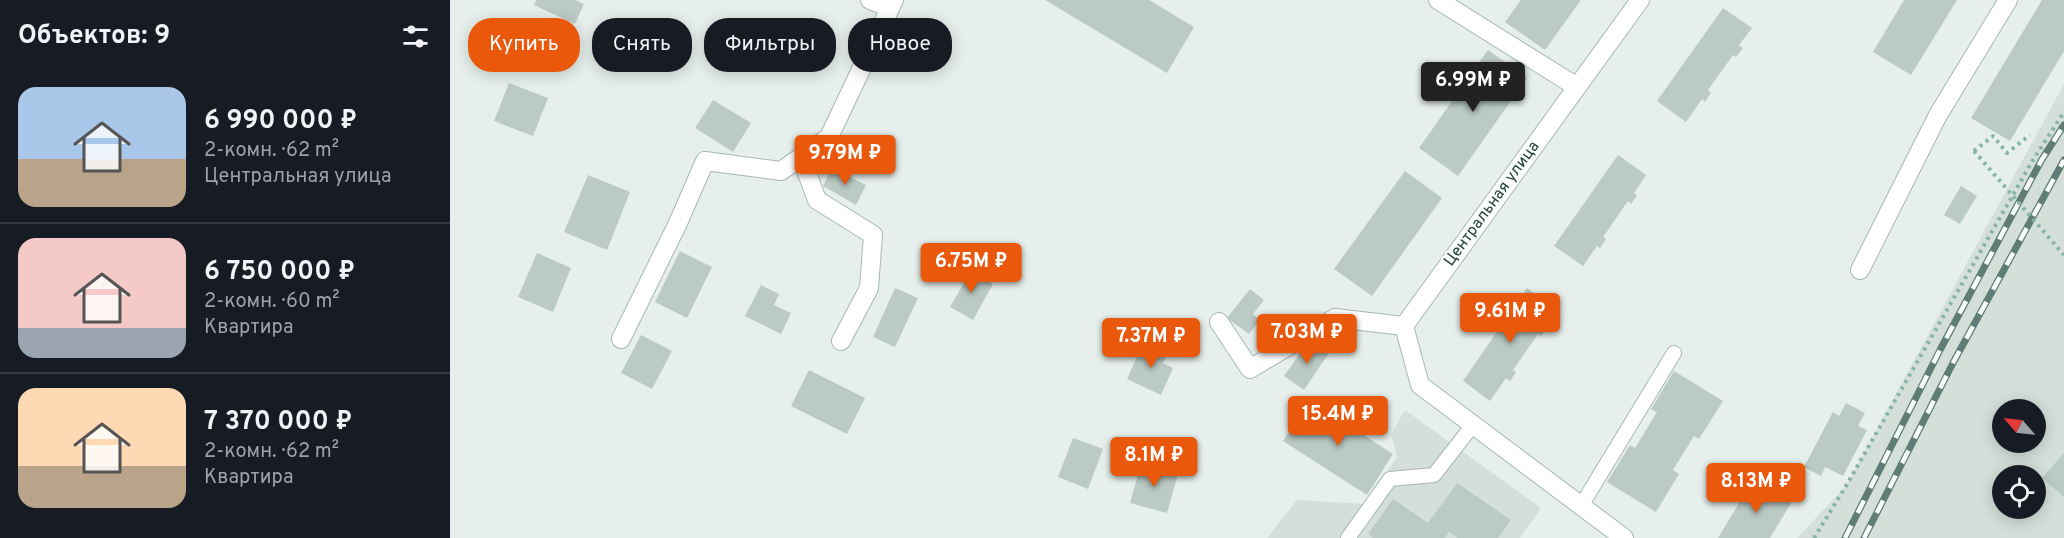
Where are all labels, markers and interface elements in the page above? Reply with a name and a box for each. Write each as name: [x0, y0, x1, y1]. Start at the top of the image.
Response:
chip: Купить: [468, 18, 580, 72]
chip: Снять: [592, 18, 692, 72]
chip: Фильтры: [704, 18, 836, 72]
chip: Новое: [848, 18, 952, 72]
text: Объектов: 9: [18, 20, 170, 53]
icon: filters: [399, 20, 432, 53]
pin: 6.99M ₽: [1418, 62, 1528, 113]
text: 6.99M ₽: [1435, 68, 1511, 94]
text: 6 990 000 ₽: [204, 105, 357, 138]
icon: home: [66, 111, 138, 183]
pin: 9.79M ₽: [790, 135, 900, 186]
street label: Центральная улица: [1440, 137, 1544, 271]
text: 2-комн. · 62 m²: [204, 138, 339, 164]
text: 9.79M ₽: [809, 141, 881, 167]
text: Центральная улица: [204, 164, 392, 190]
pin: 6.75M ₽: [916, 243, 1026, 294]
text: 6.75M ₽: [935, 249, 1007, 275]
text: 6 750 000 ₽: [204, 256, 355, 289]
icon: home: [66, 262, 138, 334]
text: 2-комн. · 60 m²: [204, 289, 340, 315]
pin: 9.61M ₽: [1455, 293, 1565, 344]
text: 9.61M ₽: [1474, 299, 1546, 325]
pin: 7.03M ₽: [1252, 314, 1362, 365]
text: Квартира: [204, 315, 293, 341]
pin: 7.37M ₽: [1096, 318, 1206, 369]
text: 7.03M ₽: [1271, 320, 1343, 346]
text: 7.37M ₽: [1116, 324, 1186, 350]
pin: 15.4M ₽: [1283, 396, 1393, 447]
north arrow: [1992, 399, 2046, 453]
map controls: [1992, 399, 2046, 519]
text: 15.4M ₽: [1302, 402, 1374, 428]
text: 7 370 000 ₽: [204, 406, 352, 439]
icon: home: [66, 412, 138, 484]
pin: 8.1M ₽: [1105, 437, 1203, 488]
text: 2-комн. · 62 m²: [204, 439, 339, 465]
text: 8.1M ₽: [1124, 443, 1184, 469]
pin: 8.13M ₽: [1701, 463, 1811, 514]
text: Квартира: [204, 465, 293, 491]
button: locate: [1992, 465, 2046, 519]
text: 8.13M ₽: [1720, 469, 1792, 495]

